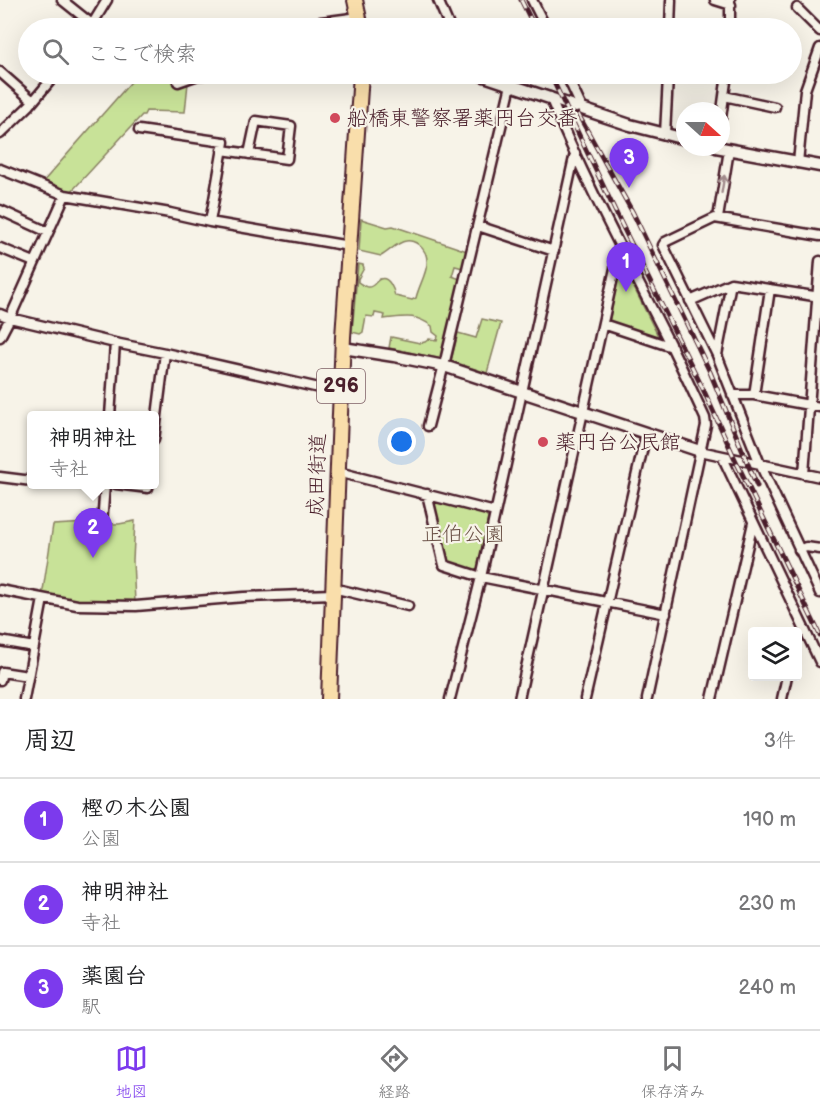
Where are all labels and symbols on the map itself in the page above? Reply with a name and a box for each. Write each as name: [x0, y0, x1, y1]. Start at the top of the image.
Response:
north arrow: [676, 102, 730, 156]
place label: 船橋東警察署薬円台交番: [347, 106, 578, 131]
marker: 船橋東警察署薬円台交番: [328, 111, 342, 125]
pin: 3: [610, 138, 648, 188]
one-way arrow: [718, 175, 729, 194]
pin: 1: [606, 242, 646, 292]
road number: 296: [317, 369, 365, 403]
your location: [387, 427, 416, 456]
place label: 薬円台公民館: [555, 430, 681, 455]
street label: 成田街道: [303, 433, 331, 517]
marker: 薬円台公民館: [536, 435, 550, 449]
pin: 2: [74, 508, 112, 558]
park label: 正伯公園: [421, 522, 505, 547]

